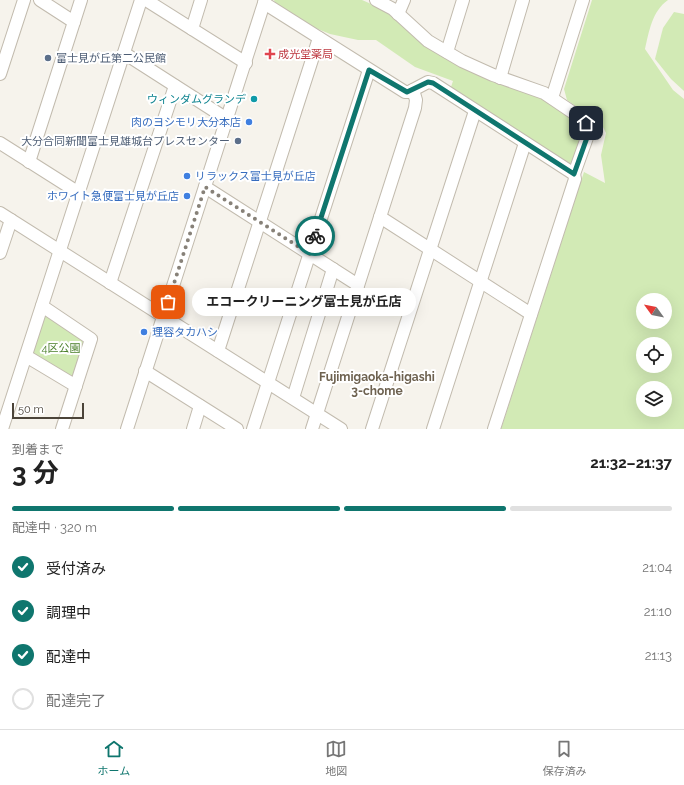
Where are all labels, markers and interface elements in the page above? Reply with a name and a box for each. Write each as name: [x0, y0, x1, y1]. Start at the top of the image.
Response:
place label: 成光堂薬局: [278, 48, 333, 61]
marker: 成光堂薬局: [265, 49, 275, 59]
place label: 富士見が丘第二公民館: [56, 52, 166, 65]
marker: 富士見が丘第二公民館: [43, 53, 53, 63]
place label: ウィンダムグランデ: [147, 93, 246, 106]
marker: ウィンダムグランデ: [249, 94, 259, 104]
pin: [569, 106, 603, 140]
icon: home: [575, 112, 597, 134]
place label: 肉のヨシモリ大分本店: [131, 116, 241, 129]
marker: 肉のヨシモリ大分本店: [244, 117, 254, 127]
place label: 大分合同新聞富士見雄城台プレスセンター: [21, 135, 230, 148]
marker: 大分合同新聞富士見雄城台プレスセンター: [233, 136, 243, 146]
place label: リラックス富士見が丘店: [195, 170, 316, 183]
marker: リラックス富士見が丘店: [182, 171, 192, 181]
place label: ホワイト急便富士見が丘店: [47, 190, 179, 203]
marker: ホワイト急便富士見が丘店: [182, 191, 192, 201]
courier: [295, 216, 335, 256]
icon: bike: [304, 225, 326, 247]
pin: [151, 285, 185, 319]
callout: エコークリーニング富士見が丘店: [192, 288, 416, 316]
icon: bag: [157, 291, 179, 313]
north arrow: [636, 293, 672, 329]
map controls: [636, 293, 672, 417]
text: エコークリーニング富士見が丘店: [206, 294, 402, 309]
place label: 理容タカハシ: [152, 326, 218, 339]
marker: 理容タカハシ: [139, 327, 149, 337]
button: locate: [636, 337, 672, 373]
park label: 4区公園: [41, 342, 81, 355]
district label: Fujimigaoka-higashi 3-chome: [319, 370, 435, 398]
button: layers: [636, 381, 672, 417]
scale bar: [12, 401, 84, 420]
text: 50 m: [18, 403, 44, 416]
text: 到着まで: [12, 442, 64, 457]
text: 21:32–21:37: [590, 454, 672, 472]
text: 3 分: [12, 458, 59, 488]
text: 配達中 · 320 m: [12, 520, 97, 535]
icon: check: [12, 556, 34, 578]
text: 受付済み: [46, 560, 106, 578]
text: 21:04: [642, 560, 672, 575]
icon: check: [12, 600, 34, 622]
text: 調理中: [46, 604, 91, 622]
text: 21:10: [644, 604, 672, 619]
icon: check: [12, 644, 34, 666]
text: 配達中: [46, 648, 91, 666]
text: 21:13: [645, 648, 672, 663]
text: 配達完了: [46, 692, 106, 710]
tab: ホーム: [98, 738, 130, 778]
tab: 地図: [325, 738, 347, 778]
tab: 保存済み: [542, 738, 586, 778]

